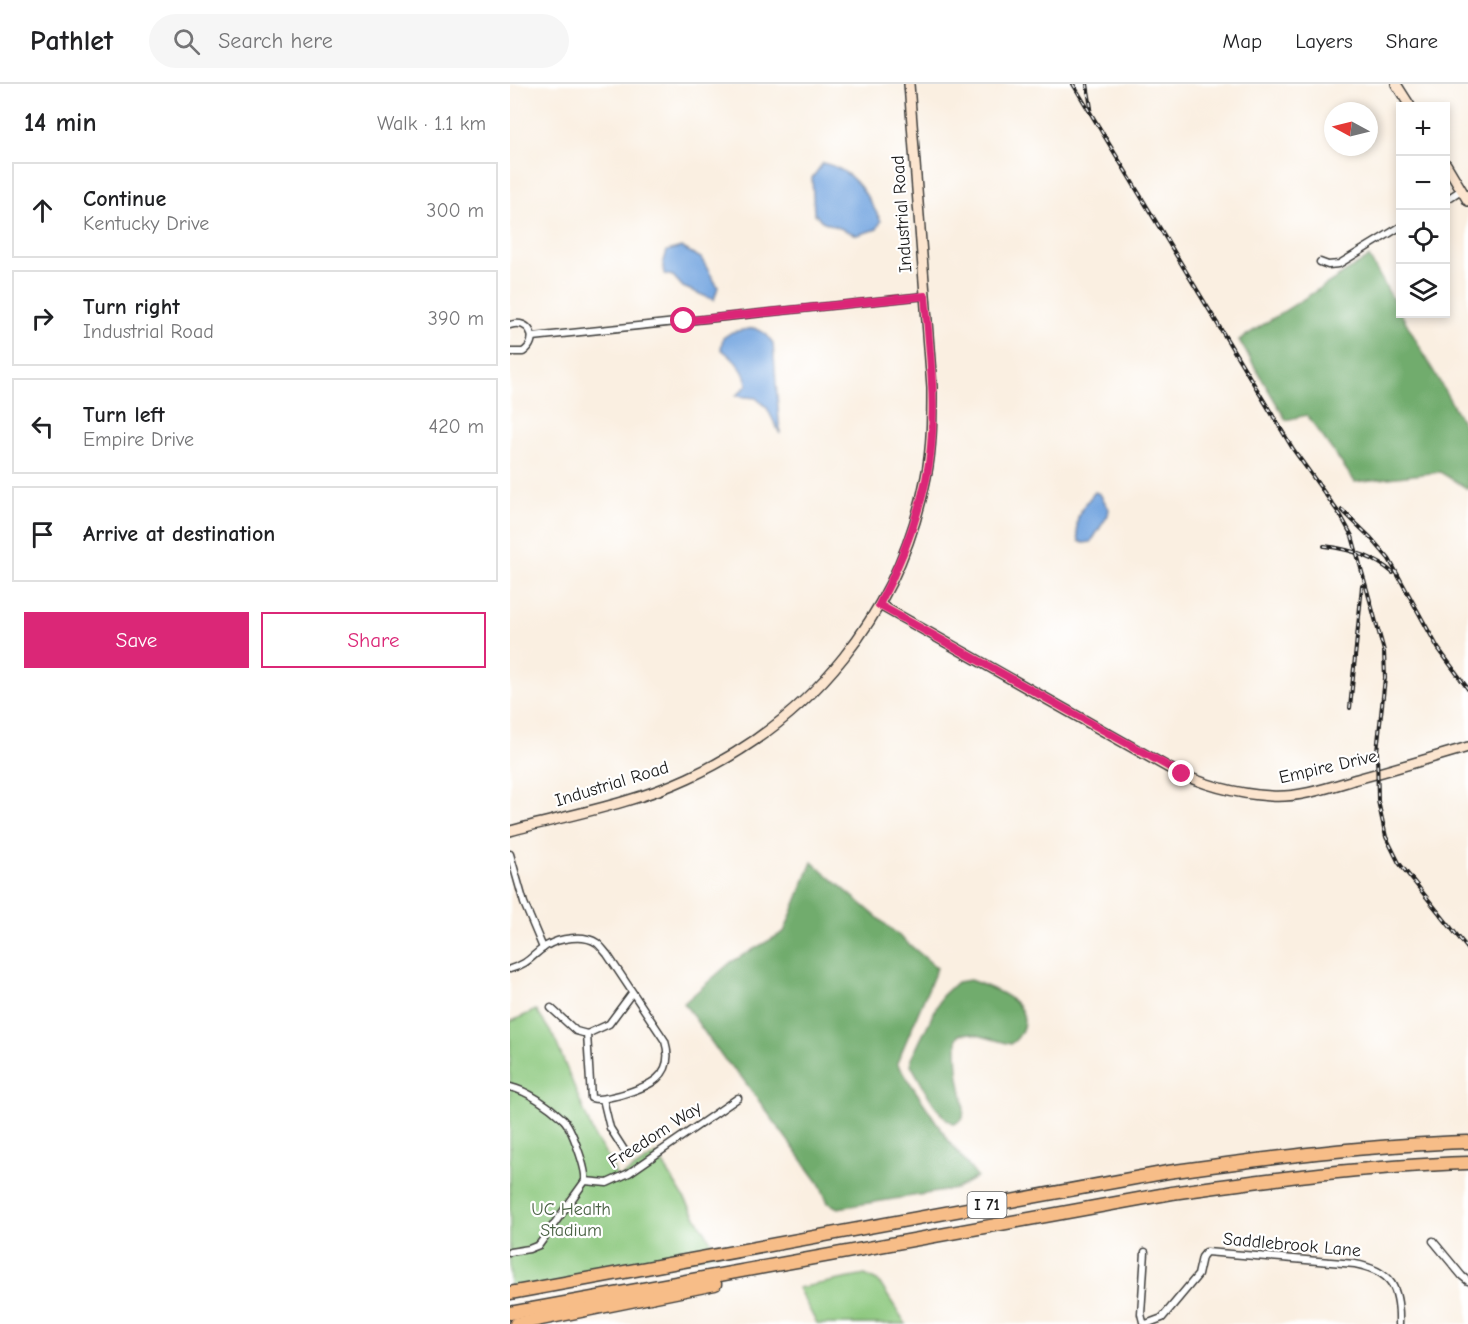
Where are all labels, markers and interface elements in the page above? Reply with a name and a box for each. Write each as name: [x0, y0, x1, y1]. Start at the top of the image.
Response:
search box: [149, 14, 569, 68]
text: Pathlet: [30, 25, 113, 57]
icon: search: [170, 25, 203, 58]
text: Search here: [218, 28, 333, 54]
text: Map: [1223, 29, 1262, 53]
text: Layers: [1295, 29, 1353, 53]
text: Share: [1386, 29, 1438, 53]
north arrow: [1324, 102, 1378, 156]
map controls: [1396, 102, 1450, 318]
button: +: [1396, 102, 1450, 156]
text: 14 min: [24, 108, 97, 138]
text: Walk · 1.1 km: [377, 112, 486, 135]
street label: Industrial Road: [887, 155, 917, 273]
button: −: [1396, 156, 1450, 210]
text: Continue: [83, 186, 166, 212]
icon: ahead: [26, 194, 59, 227]
text: 300 m: [426, 199, 484, 222]
button: locate: [1396, 210, 1450, 264]
text: Kentucky Drive: [83, 212, 209, 235]
button: layers: [1396, 264, 1450, 318]
text: Turn right: [83, 294, 180, 320]
icon: right: [26, 302, 59, 335]
text: 390 m: [428, 307, 484, 330]
route start: [670, 307, 696, 333]
text: Industrial Road: [83, 320, 214, 343]
text: Turn left: [83, 402, 165, 428]
icon: left: [26, 410, 59, 443]
text: 420 m: [428, 415, 484, 438]
text: Empire Drive: [83, 428, 194, 451]
icon: arrive: [26, 518, 59, 551]
text: Arrive at destination: [83, 521, 275, 547]
button: Save: [24, 612, 249, 668]
button: Share: [261, 612, 486, 668]
street label: Empire Drive: [1277, 746, 1379, 788]
street label: Industrial Road: [553, 757, 671, 811]
route end: [1168, 760, 1194, 786]
street label: Freedom Way: [604, 1097, 706, 1173]
road number: I 71: [968, 1192, 1006, 1218]
park label: UC Health Stadium: [531, 1199, 611, 1241]
street label: Saddlebrook Lane: [1222, 1229, 1362, 1261]

